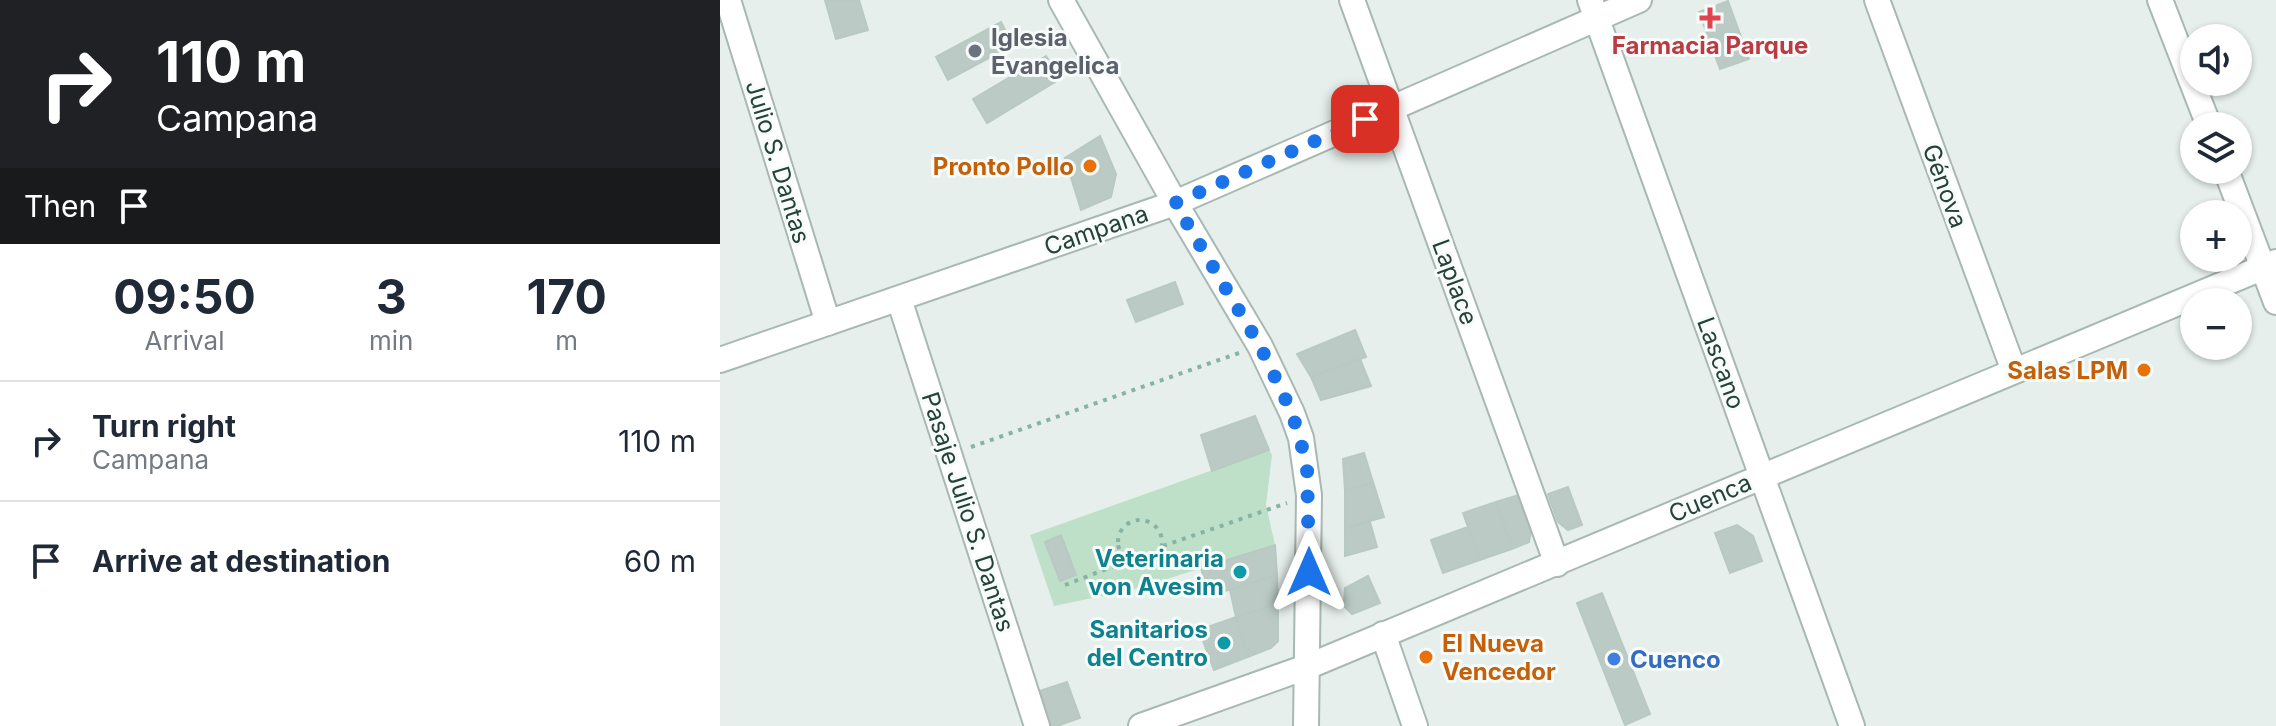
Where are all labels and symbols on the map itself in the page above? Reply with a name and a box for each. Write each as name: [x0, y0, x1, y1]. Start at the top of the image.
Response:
marker: Farmacia Parque: [1701, 9, 1719, 27]
place label: Iglesia Evangelica: [991, 23, 1119, 80]
place label: Farmacia Parque: [1612, 31, 1808, 60]
marker: Iglesia Evangelica: [966, 42, 984, 60]
street label: Julio S. Dantas: [739, 77, 817, 247]
pin: [1331, 85, 1399, 153]
street label: Génova: [1917, 140, 1973, 232]
place label: Pronto Pollo: [933, 152, 1074, 181]
marker: Pronto Pollo: [1081, 157, 1099, 175]
street label: Campana: [1040, 199, 1152, 261]
street label: Laplace: [1426, 235, 1484, 329]
street label: Lascano: [1691, 313, 1751, 413]
place label: Salas LPM: [2007, 356, 2128, 385]
marker: Salas LPM: [2135, 361, 2153, 379]
street label: Pasaje Julio S. Dantas: [916, 388, 1020, 636]
street label: Cuenca: [1664, 468, 1756, 528]
position arrow: [1267, 530, 1351, 614]
place label: Veterinaria von Avesim: [1088, 544, 1224, 601]
marker: Veterinaria von Avesim: [1231, 563, 1249, 581]
place label: Sanitarios del Centro: [1087, 615, 1208, 672]
place label: El Nueva Vencedor: [1442, 629, 1556, 686]
marker: Sanitarios del Centro: [1215, 634, 1233, 652]
place label: Cuenco: [1630, 645, 1721, 674]
marker: El Nueva Vencedor: [1417, 648, 1435, 666]
marker: Cuenco: [1605, 650, 1623, 668]

